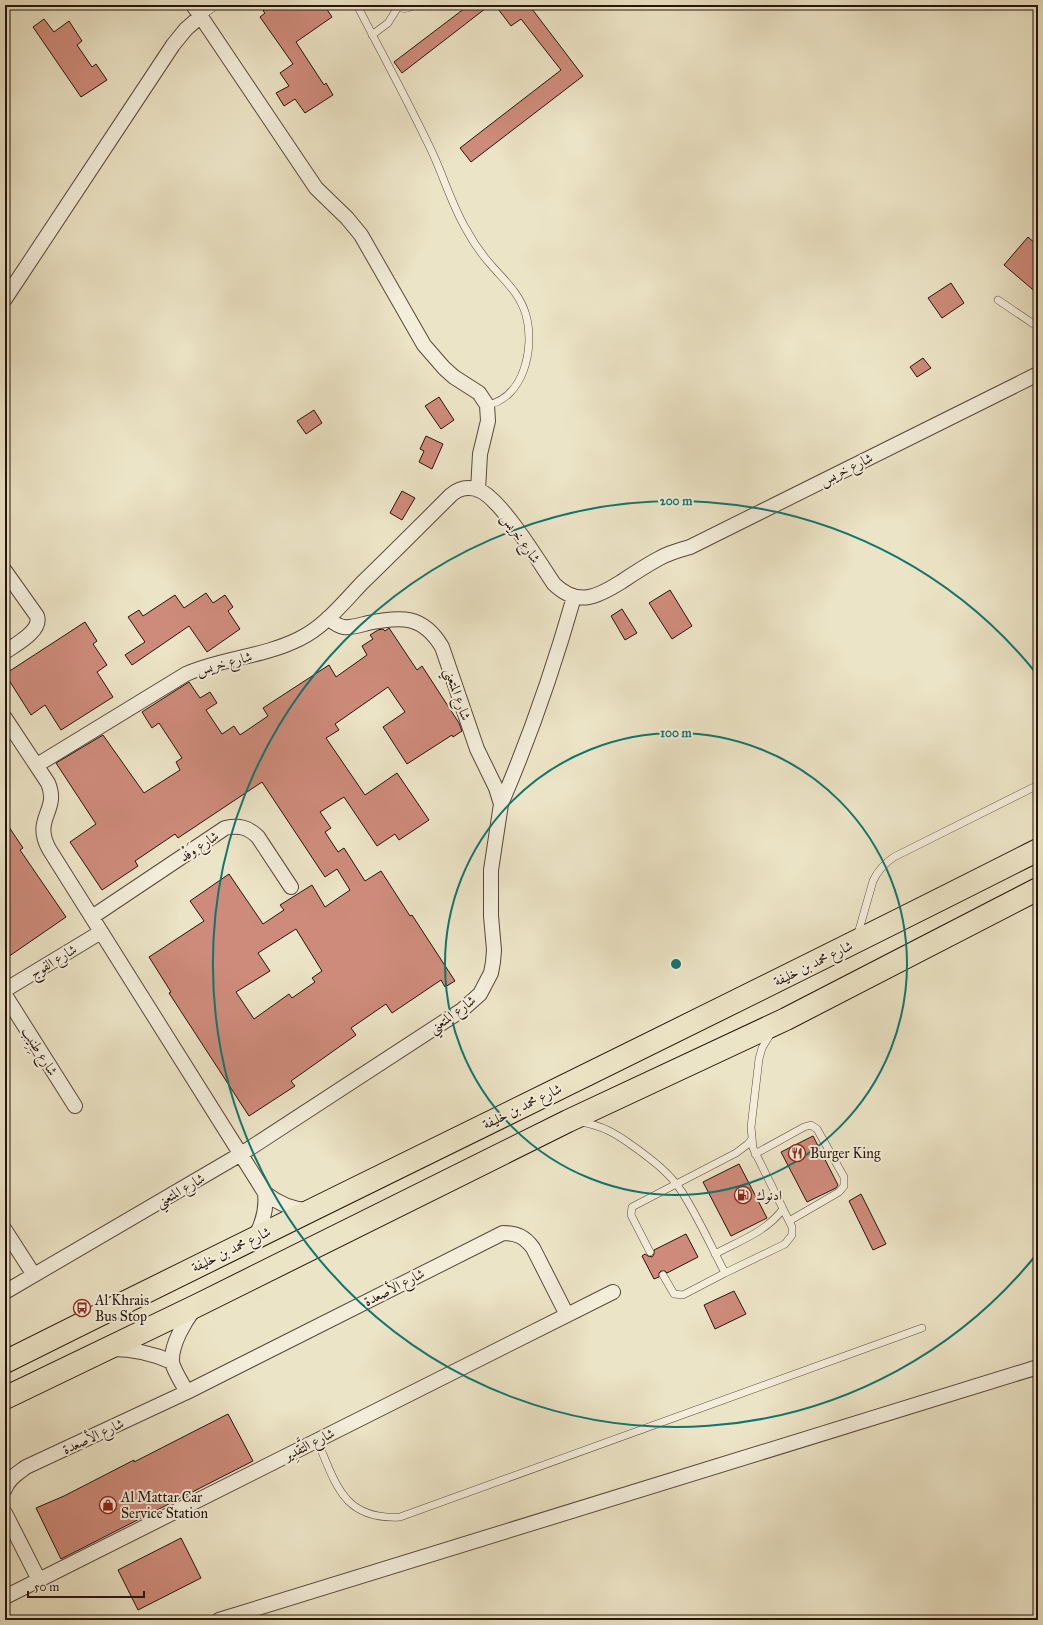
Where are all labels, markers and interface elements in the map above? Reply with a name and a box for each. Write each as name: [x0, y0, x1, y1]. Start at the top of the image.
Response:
street label: شارع خريس: [817, 449, 877, 492]
text: 200 m: [660, 494, 693, 508]
street label: شارع خريس: [495, 510, 544, 568]
street label: شارع خريس: [194, 648, 255, 682]
street label: شارع المتعني: [437, 666, 474, 724]
text: 100 m: [660, 726, 693, 740]
street label: شارع وَفْد: [175, 825, 224, 868]
street label: شارع محمد بن خليفة: [771, 937, 857, 993]
street label: شارع الفوج: [27, 941, 82, 986]
centre of rings: [669, 957, 683, 971]
street label: شارع المتعني: [425, 992, 482, 1040]
street label: شارع طِنِيب: [15, 1024, 61, 1080]
street label: شارع محمد بن خليفة: [480, 1080, 566, 1136]
restaurant icon: Burger King: [787, 1143, 807, 1163]
place label: Burger King: [810, 1145, 881, 1162]
street label: شارع المتعني: [153, 1170, 210, 1215]
fuel station icon: ادنوك: [733, 1185, 753, 1205]
place label: ادنوك: [756, 1187, 782, 1204]
street label: شارع محمد بن خليفة: [189, 1223, 275, 1279]
street label: شارع الأصعدة: [360, 1263, 429, 1313]
place label: Al Khrais Bus Stop: [94, 1292, 149, 1325]
bus stop icon: Al Khrais Bus Stop: [72, 1298, 92, 1318]
street label: شارع الأصعدة: [59, 1413, 128, 1461]
street label: شارع التَّقدِير: [278, 1421, 339, 1468]
place label: Al Mattar Car Service Station: [120, 1489, 208, 1522]
shop icon: Al Mattar Car Service Station: [98, 1495, 118, 1515]
scale bar: [28, 1573, 144, 1599]
text: 50 m: [34, 1580, 59, 1594]

